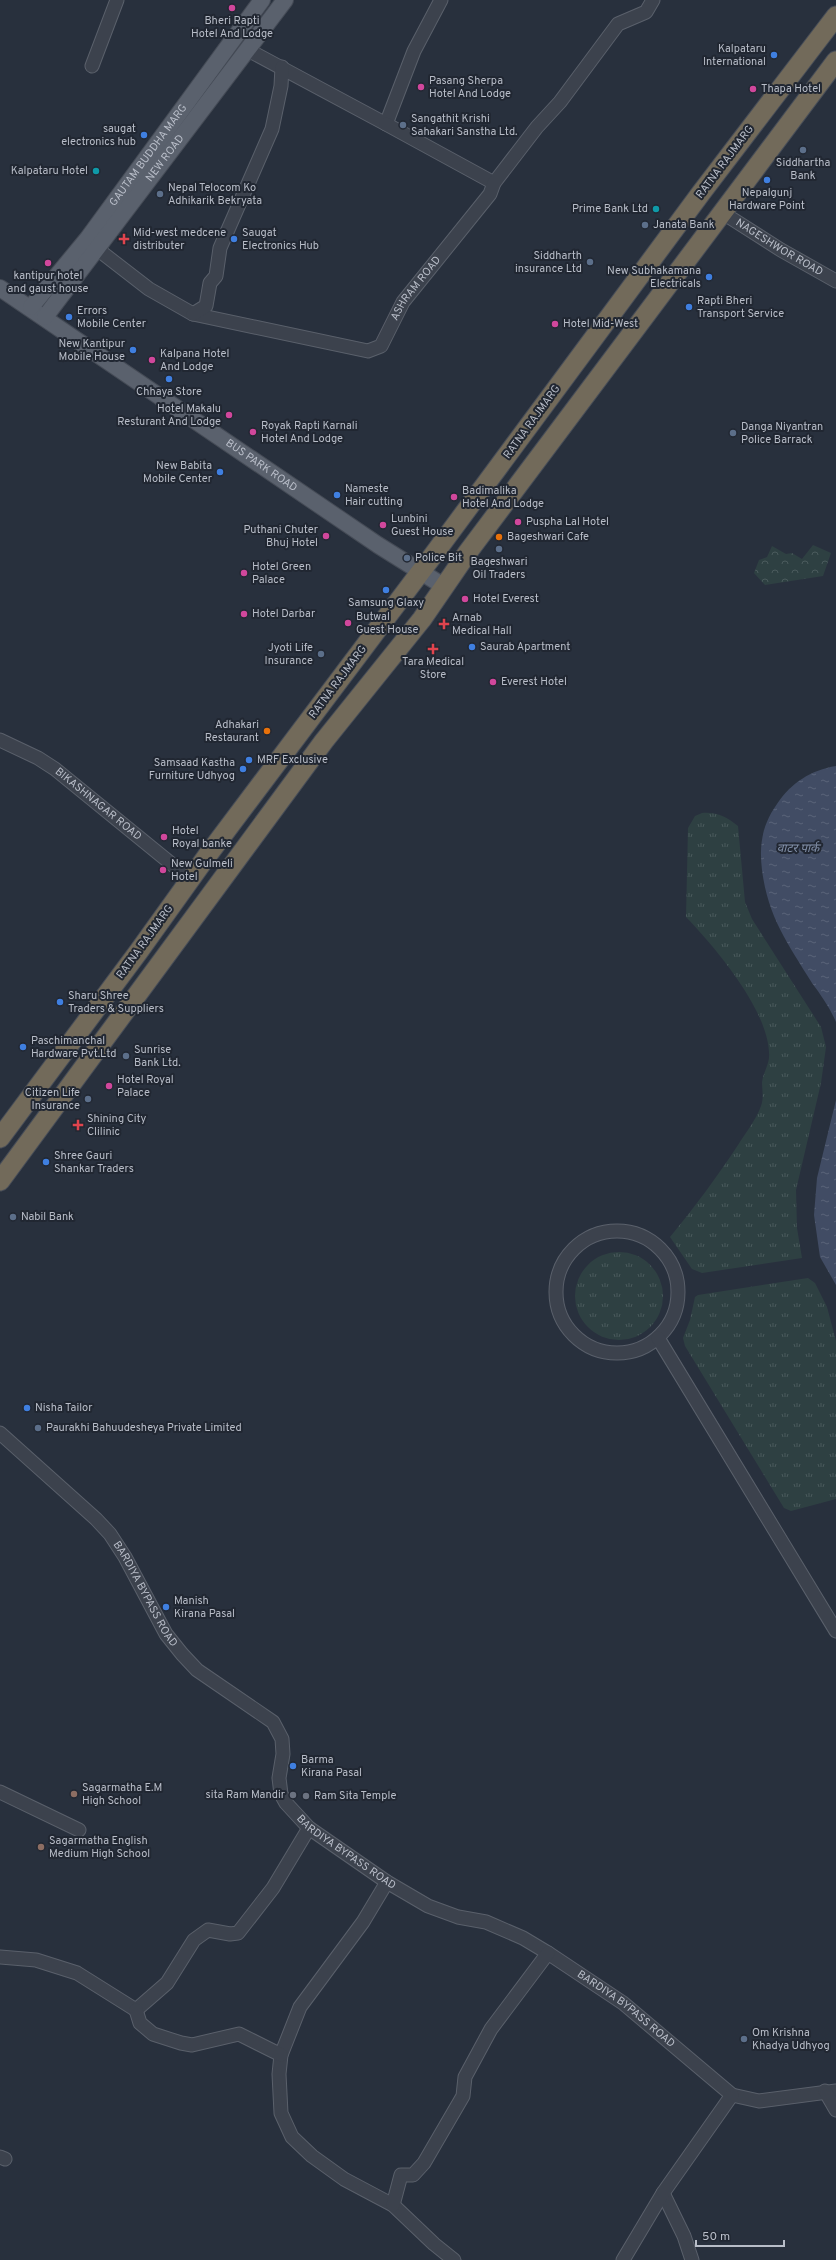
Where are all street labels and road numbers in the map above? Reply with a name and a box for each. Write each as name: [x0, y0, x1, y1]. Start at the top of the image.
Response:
street label: GAUTAM BUDDHA MARG: [106, 101, 191, 209]
street label: RATNA RAJMARG: [693, 123, 757, 201]
street label: NEW ROAD: [143, 132, 187, 185]
street label: NAGESHWOR ROAD: [733, 216, 825, 279]
street label: ASHRAM ROAD: [388, 253, 444, 323]
street label: RATNA RAJMARG: [500, 382, 564, 462]
street label: BUS PARK ROAD: [223, 436, 300, 495]
street label: RATNA RAJMARG: [306, 643, 370, 721]
street label: BIKASHNAGAR ROAD: [52, 765, 144, 844]
street label: RATNA RAJMARG: [113, 902, 177, 982]
street label: BARDIYA BYPASS ROAD: [110, 1538, 181, 1650]
street label: BARDIYA BYPASS ROAD: [293, 1812, 398, 1893]
street label: BARDIYA BYPASS ROAD: [574, 1967, 678, 2051]

